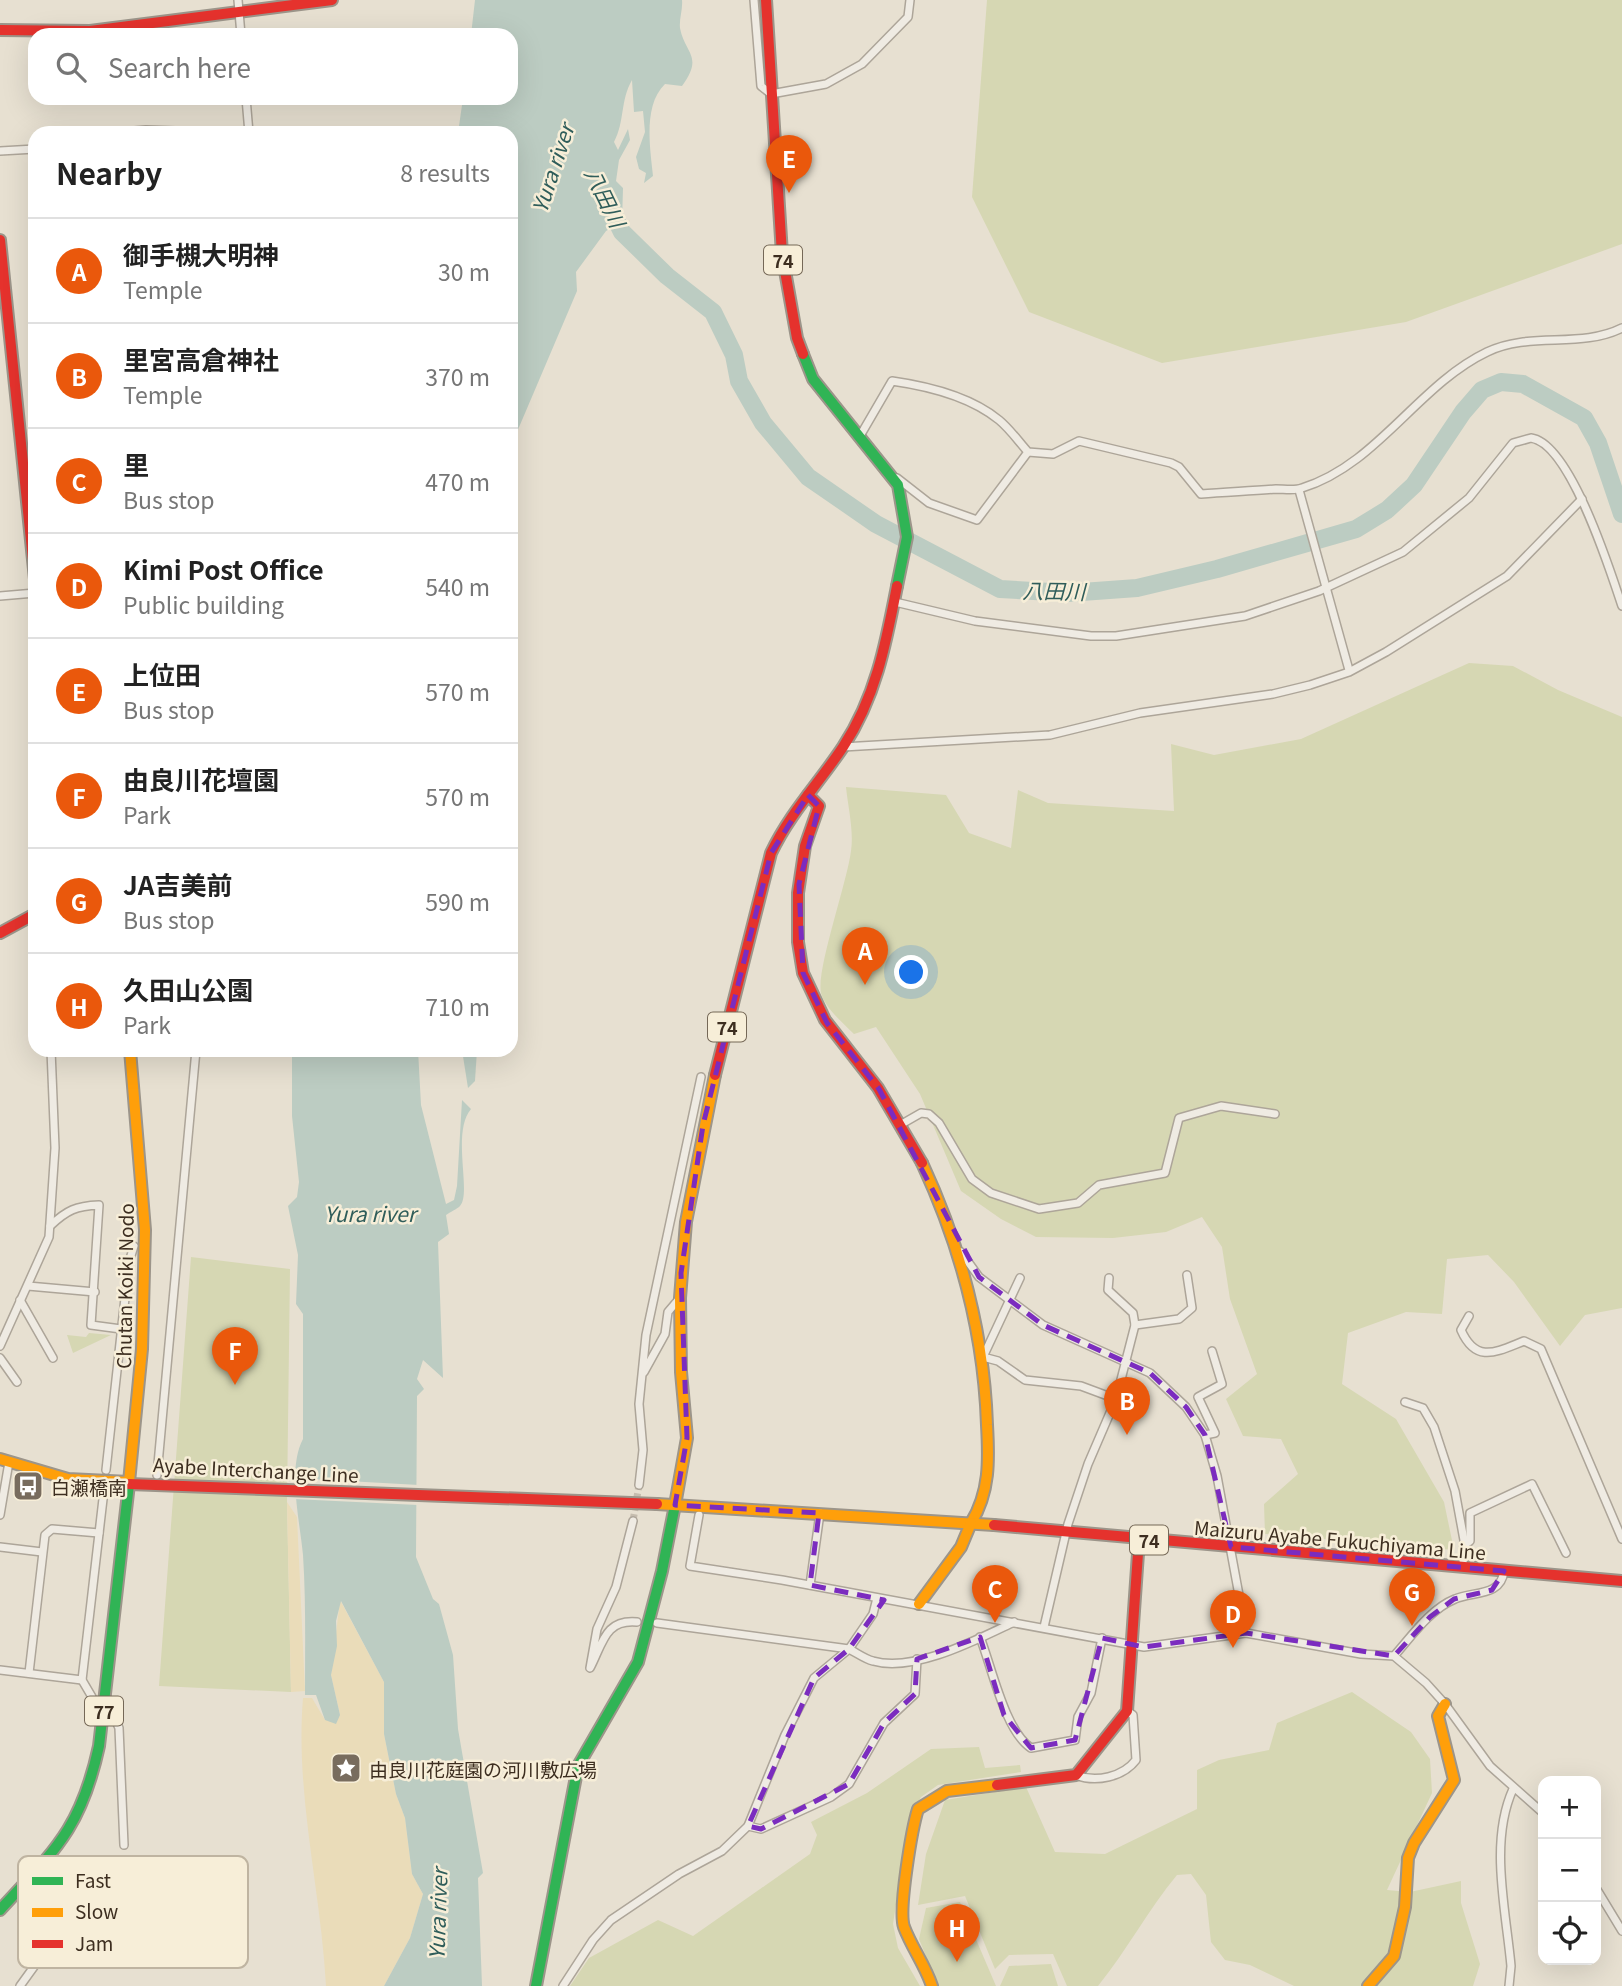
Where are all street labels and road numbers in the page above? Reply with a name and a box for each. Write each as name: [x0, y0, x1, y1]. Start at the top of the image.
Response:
road number: 74: [764, 246, 802, 274]
road number: 74: [708, 1012, 746, 1042]
street label: Chutan Koiki Nodo: [109, 1203, 139, 1369]
street label: Ayabe Interchange Line: [152, 1450, 360, 1488]
street label: Maizuru Ayabe Fukuchiyama Line: [1193, 1513, 1487, 1565]
road number: 74: [1130, 1526, 1168, 1554]
road number: 77: [85, 1696, 123, 1726]

